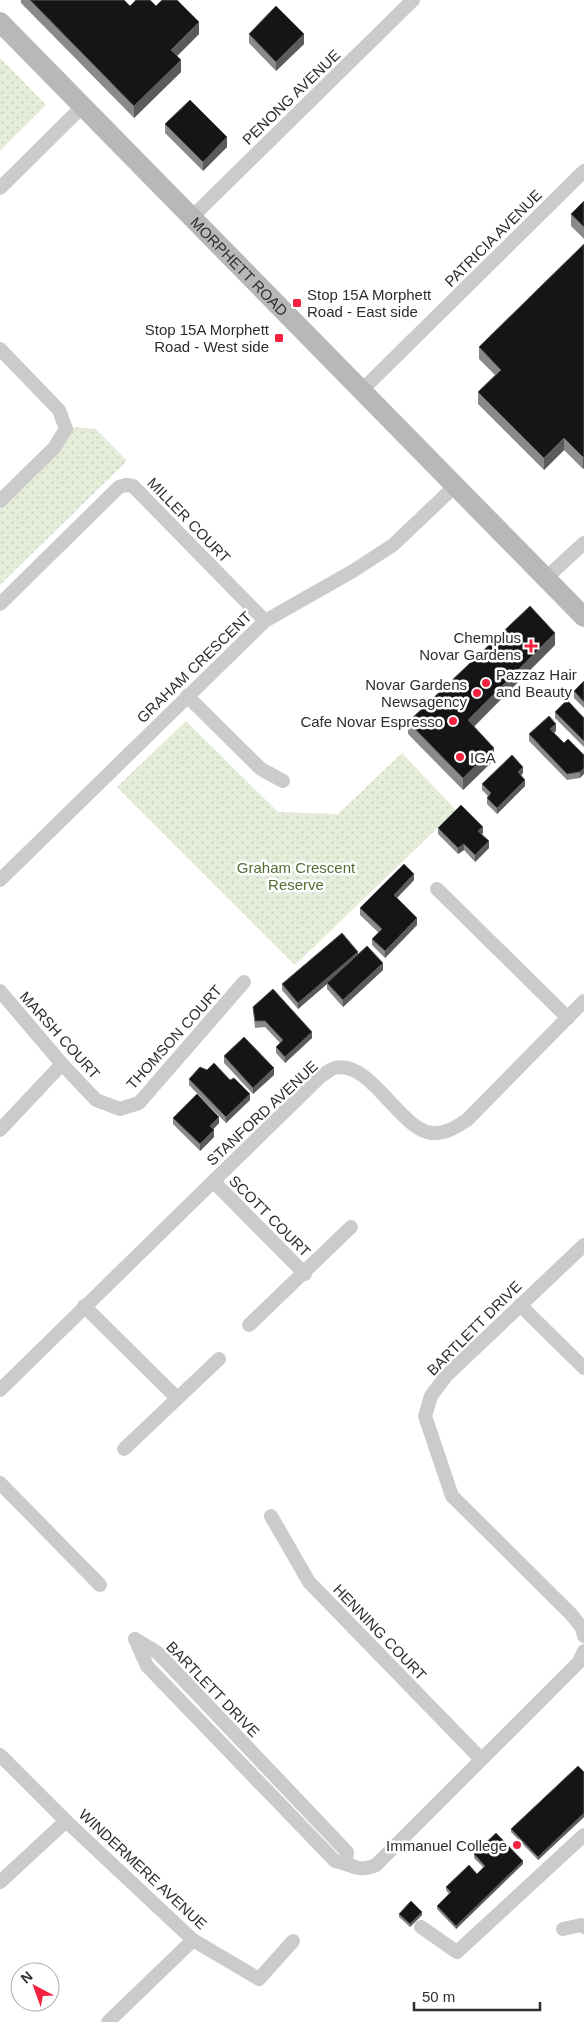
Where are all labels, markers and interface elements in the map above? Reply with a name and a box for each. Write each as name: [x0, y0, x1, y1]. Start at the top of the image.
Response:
street label: PENONG AVENUE: [239, 46, 343, 148]
street label: PATRICIA AVENUE: [441, 186, 545, 290]
street label: MORPHETT ROAD: [187, 213, 292, 319]
place label: Stop 15A Morphett Road - East side: [307, 286, 432, 320]
marker: Stop 15A Morphett Road - East side: [291, 297, 303, 309]
place label: Stop 15A Morphett Road - West side: [145, 321, 270, 355]
marker: Stop 15A Morphett Road - West side: [273, 332, 285, 344]
street label: MILLER COURT: [144, 474, 234, 566]
street label: GRAHAM CRESCENT: [133, 608, 255, 726]
place label: Chemplus Novar Gardens: [419, 629, 521, 663]
marker: Chemplus Novar Gardens: [525, 640, 537, 652]
place label: Pazzaz Hair and Beauty: [496, 666, 577, 700]
place label: Novar Gardens Newsagency: [365, 676, 467, 710]
marker: Pazzaz Hair and Beauty: [480, 677, 492, 689]
marker: Novar Gardens Newsagency: [471, 687, 483, 699]
place label: Cafe Novar Espresso: [300, 713, 443, 730]
marker: Cafe Novar Espresso: [447, 715, 459, 727]
place label: IGA: [470, 749, 496, 766]
marker: IGA: [454, 751, 466, 763]
park label: Graham Crescent Reserve: [237, 859, 356, 893]
street label: THOMSON COURT: [123, 982, 225, 1092]
street label: MARSH COURT: [16, 988, 104, 1082]
street label: STANFORD AVENUE: [203, 1057, 321, 1169]
street label: SCOTT COURT: [226, 1172, 314, 1260]
street label: BARTLETT DRIVE: [423, 1277, 525, 1379]
street label: HENNING COURT: [330, 1581, 430, 1683]
street label: BARTLETT DRIVE: [163, 1638, 263, 1740]
street label: WINDERMERE AVENUE: [76, 1805, 210, 1933]
place label: Immanuel College: [386, 1837, 507, 1854]
marker: Immanuel College: [511, 1839, 523, 1851]
north arrow: [10, 1962, 60, 2012]
text: N: [17, 1968, 36, 1987]
scale bar: [414, 1980, 540, 2012]
text: 50 m: [422, 1988, 455, 2005]

